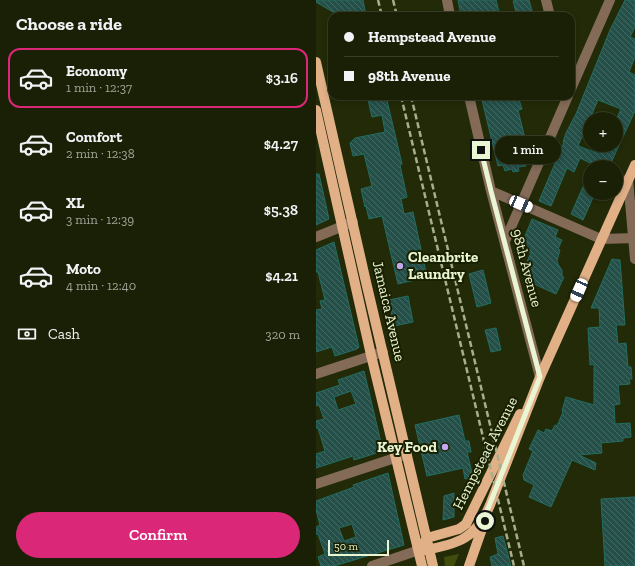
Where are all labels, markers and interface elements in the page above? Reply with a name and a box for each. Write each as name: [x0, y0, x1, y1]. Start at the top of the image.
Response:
text: Choose a ride: [16, 13, 122, 35]
text: Hempstead Avenue: [368, 28, 496, 46]
icon: car: [18, 60, 54, 96]
text: Economy: [66, 62, 127, 80]
text: 98th Avenue: [368, 67, 451, 85]
text: $3.16: [266, 69, 298, 87]
text: 1 min · 12:37: [66, 80, 132, 95]
map controls: [583, 112, 623, 200]
button: +: [583, 112, 623, 152]
icon: car: [18, 126, 54, 162]
text: Comfort: [66, 128, 122, 146]
text: $4.27: [264, 135, 298, 153]
callout: 1 min: [495, 136, 561, 164]
route end: [472, 141, 490, 159]
text: 1 min: [513, 142, 543, 157]
text: 2 min · 12:38: [66, 146, 135, 161]
button: −: [583, 160, 623, 200]
icon: car: [18, 192, 54, 228]
text: XL: [66, 194, 84, 212]
car: [508, 194, 534, 214]
text: $5.38: [264, 201, 298, 219]
text: 3 min · 12:39: [66, 212, 134, 227]
street label: 98th Avenue: [508, 227, 546, 309]
place label: Cleanbrite Laundry: [408, 248, 478, 283]
icon: car: [18, 258, 54, 294]
street label: Jamaica Avenue: [369, 259, 409, 363]
text: Moto: [66, 260, 101, 278]
marker: Cleanbrite Laundry: [395, 261, 405, 271]
text: $4.21: [265, 267, 298, 285]
car: [569, 277, 589, 303]
text: 4 min · 12:40: [66, 278, 136, 293]
icon: cash: [16, 323, 38, 345]
text: Cash: [48, 325, 80, 343]
text: 320 m: [265, 327, 300, 342]
street label: Hempstead Avenue: [449, 394, 521, 512]
place label: Key Food: [377, 438, 437, 456]
marker: Key Food: [440, 442, 450, 452]
button: Confirm: [16, 512, 300, 558]
route start: [476, 512, 494, 530]
scale bar: [328, 538, 389, 557]
text: 50 m: [334, 540, 358, 553]

